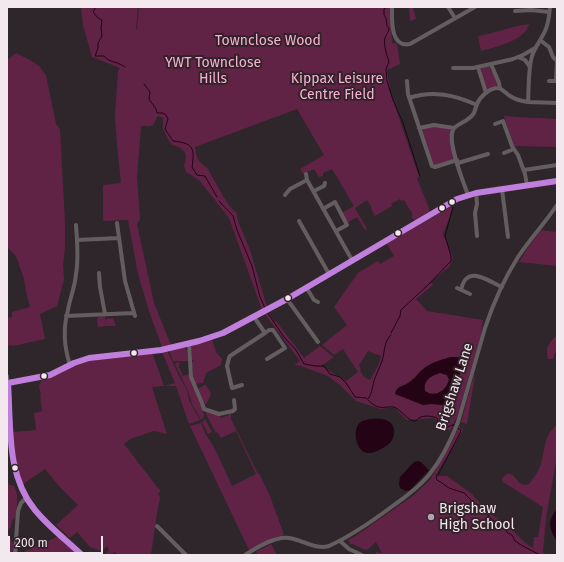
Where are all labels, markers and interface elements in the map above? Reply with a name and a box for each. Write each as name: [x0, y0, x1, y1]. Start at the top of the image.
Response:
park label: Townclose Wood: [215, 33, 321, 49]
park label: YWT Townclose Hills: [165, 55, 261, 88]
park label: Kippax Leisure Centre Field: [291, 71, 383, 104]
unlabelled marker: [447, 197, 457, 207]
unlabelled marker: [437, 203, 447, 213]
unlabelled marker: [393, 228, 403, 238]
unlabelled marker: [283, 293, 293, 303]
street label: Brigshaw Lane: [433, 341, 477, 433]
unlabelled marker: [129, 348, 139, 358]
unlabelled marker: [39, 371, 49, 381]
unlabelled marker: [10, 463, 20, 473]
place label: Brigshaw High School: [439, 501, 515, 534]
marker: Brigshaw High School: [426, 512, 436, 522]
scale bar: [10, 528, 105, 554]
text: 200 m: [15, 536, 48, 550]

